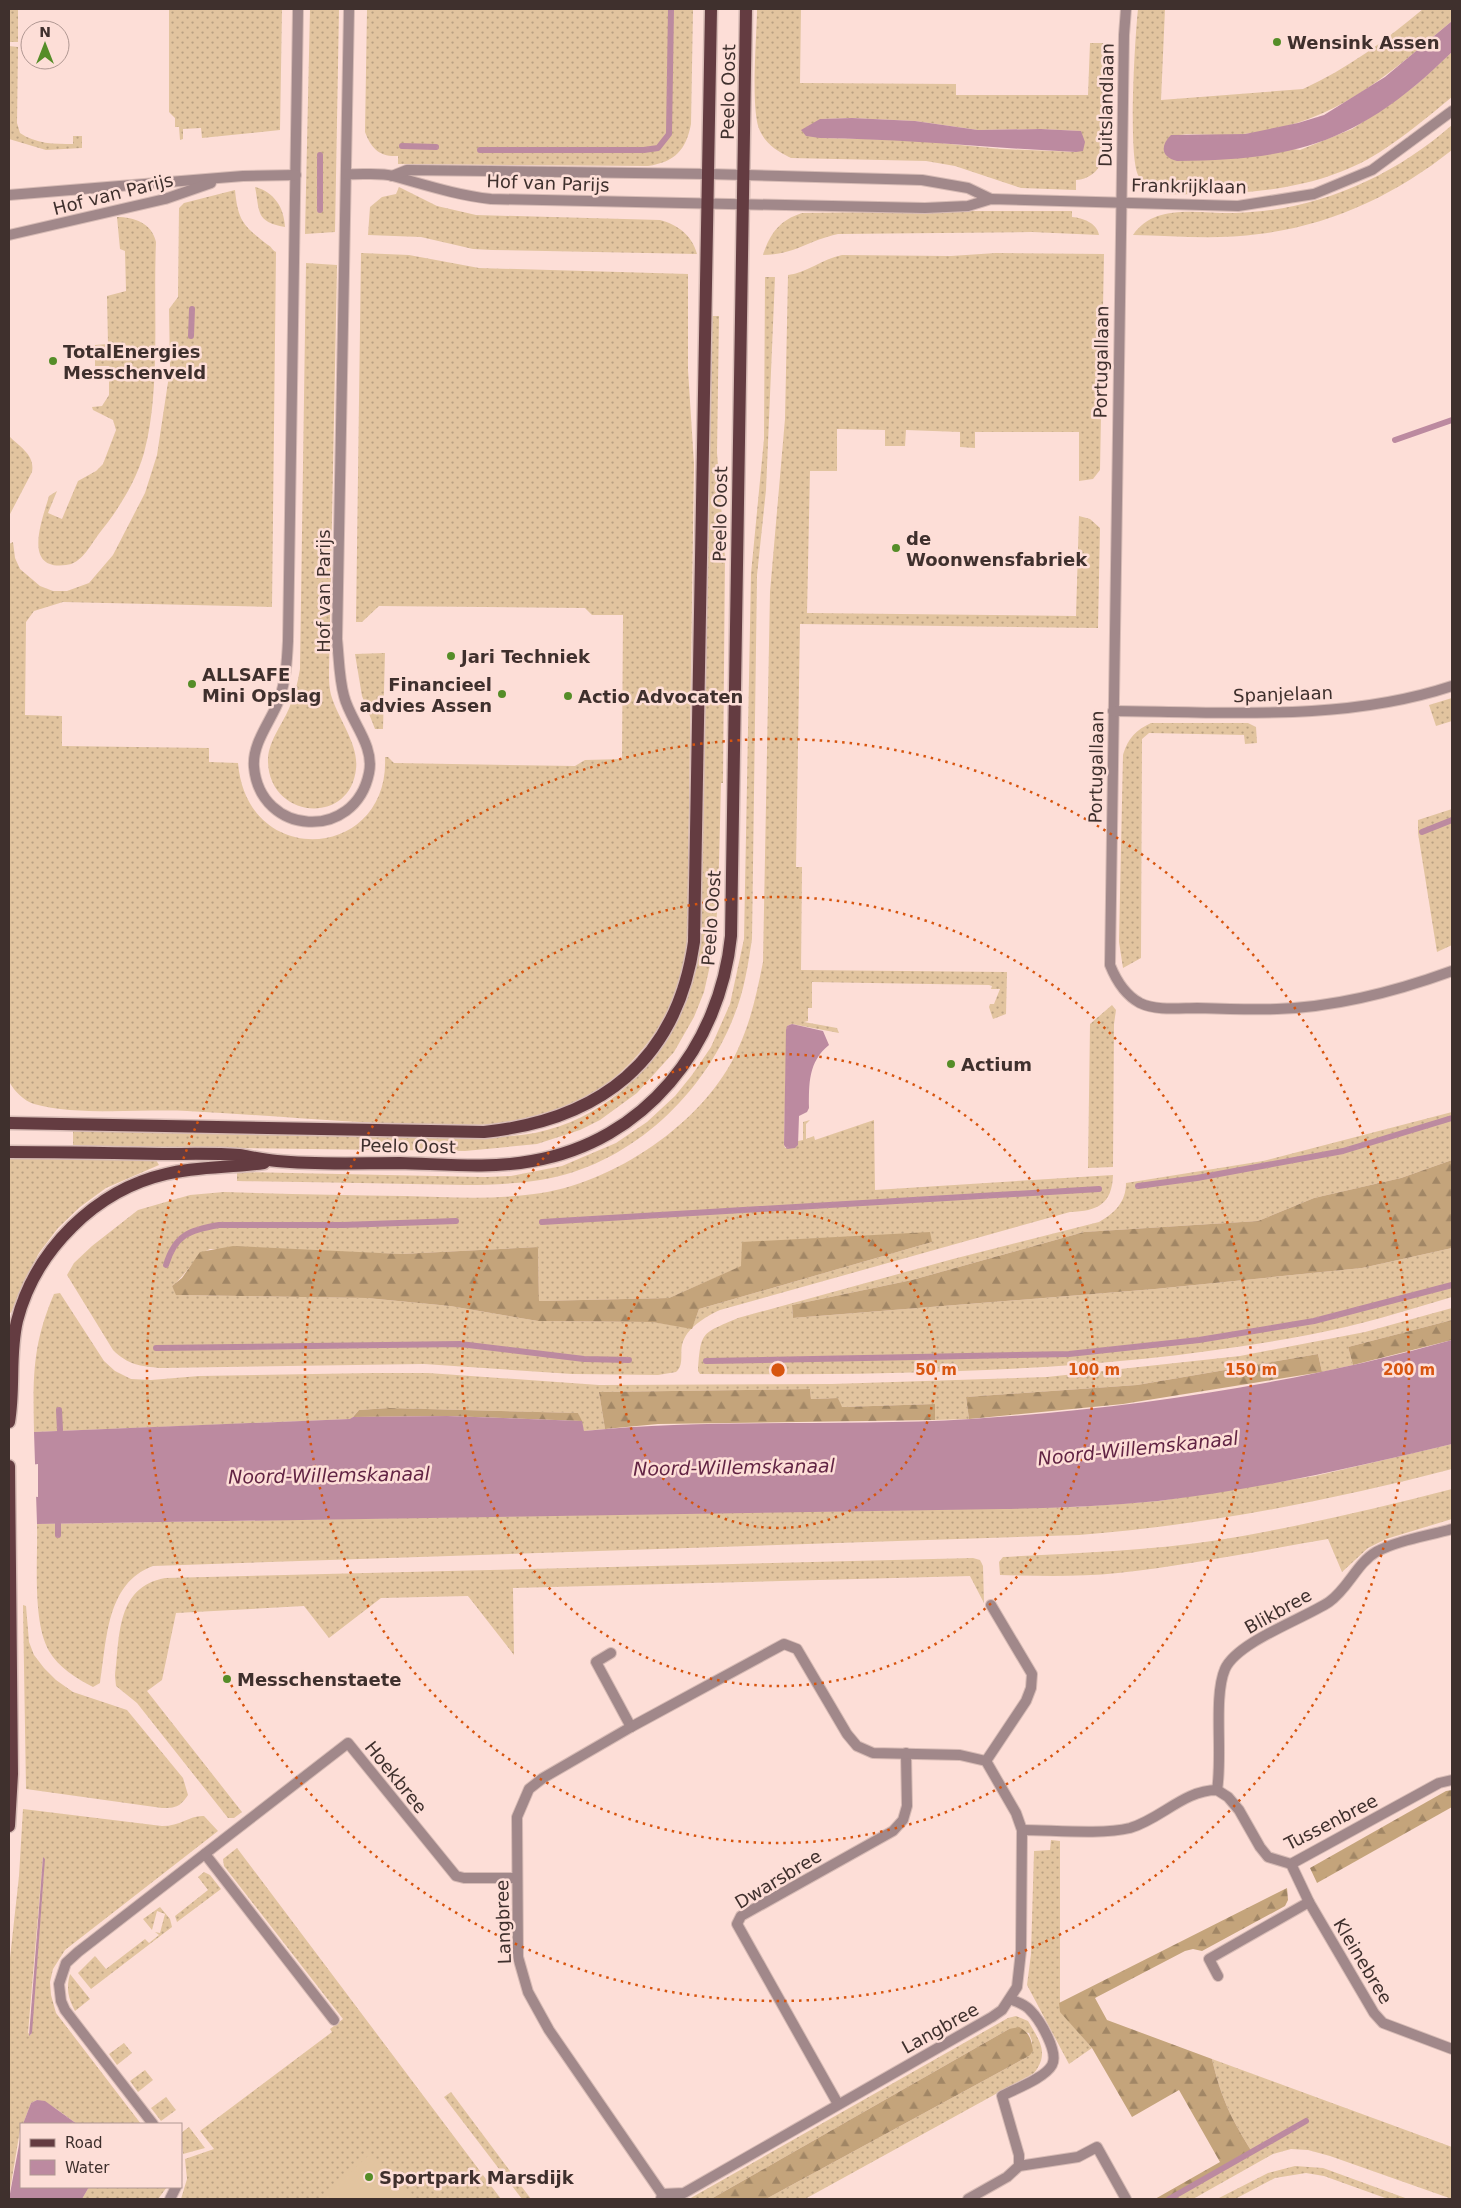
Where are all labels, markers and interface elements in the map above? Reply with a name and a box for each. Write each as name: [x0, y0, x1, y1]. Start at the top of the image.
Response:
north arrow: [20, 20, 70, 70]
text: N: [39, 24, 51, 40]
place label: Wensink Assen: [1287, 32, 1440, 53]
marker: Wensink Assen: [1271, 36, 1283, 48]
street label: Duitslandlaan: [1094, 43, 1118, 167]
street label: Peelo Oost: [717, 44, 739, 140]
street label: Hof van Parijs: [51, 169, 175, 219]
street label: Hof van Parijs: [486, 170, 610, 196]
street label: Frankrijklaan: [1131, 174, 1247, 198]
street label: Portugallaan: [1090, 305, 1112, 419]
place label: TotalEnergies Messchenveld: [63, 341, 206, 383]
marker: TotalEnergies Messchenveld: [47, 355, 59, 367]
street label: Peelo Oost: [709, 466, 731, 562]
place label: de Woonwensfabriek: [906, 528, 1088, 570]
street label: Hof van Parijs: [313, 529, 334, 653]
marker: de Woonwensfabriek: [890, 542, 902, 554]
place label: Jari Techniek: [459, 646, 591, 667]
marker: Jari Techniek: [445, 650, 457, 662]
place label: ALLSAFE Mini Opslag: [202, 664, 321, 706]
place label: Financieel advies Assen: [359, 674, 492, 716]
marker: ALLSAFE Mini Opslag: [186, 678, 198, 690]
street label: Spanjelaan: [1233, 682, 1333, 706]
place label: Actio Advocaten: [578, 686, 743, 707]
marker: Financieel advies Assen: [496, 688, 508, 700]
marker: Actio Advocaten: [562, 690, 574, 702]
street label: Portugallaan: [1085, 710, 1107, 824]
street label: Peelo Oost: [697, 870, 725, 966]
place label: Actium: [961, 1054, 1032, 1075]
marker: Actium: [945, 1058, 957, 1070]
street label: Peelo Oost: [360, 1135, 456, 1157]
centre of rings: [769, 1361, 787, 1379]
text: 50 m: [915, 1361, 957, 1379]
text: 100 m: [1068, 1361, 1120, 1379]
text: 150 m: [1225, 1361, 1277, 1379]
text: 200 m: [1383, 1361, 1435, 1379]
water label: Noord-Willemskanaal: [1036, 1426, 1240, 1469]
water label: Noord-Willemskanaal: [633, 1454, 836, 1480]
water label: Noord-Willemskanaal: [228, 1462, 431, 1488]
street label: Blikbree: [1241, 1584, 1315, 1638]
place label: Messchenstaete: [237, 1669, 402, 1690]
marker: Messchenstaete: [221, 1673, 233, 1685]
street label: Hoekbree: [361, 1737, 431, 1817]
street label: Tussenbree: [1280, 1790, 1381, 1855]
street label: Dwarsbree: [731, 1845, 825, 1913]
street label: Langbree: [491, 1879, 515, 1965]
street label: Kleinebree: [1329, 1914, 1397, 2008]
street label: Langbree: [898, 1998, 982, 2058]
legend: [20, 2123, 182, 2188]
text: Road: [65, 2134, 103, 2152]
text: Water: [65, 2159, 110, 2177]
place label: Sportpark Marsdijk: [379, 2167, 575, 2188]
marker: Sportpark Marsdijk: [363, 2171, 375, 2183]

